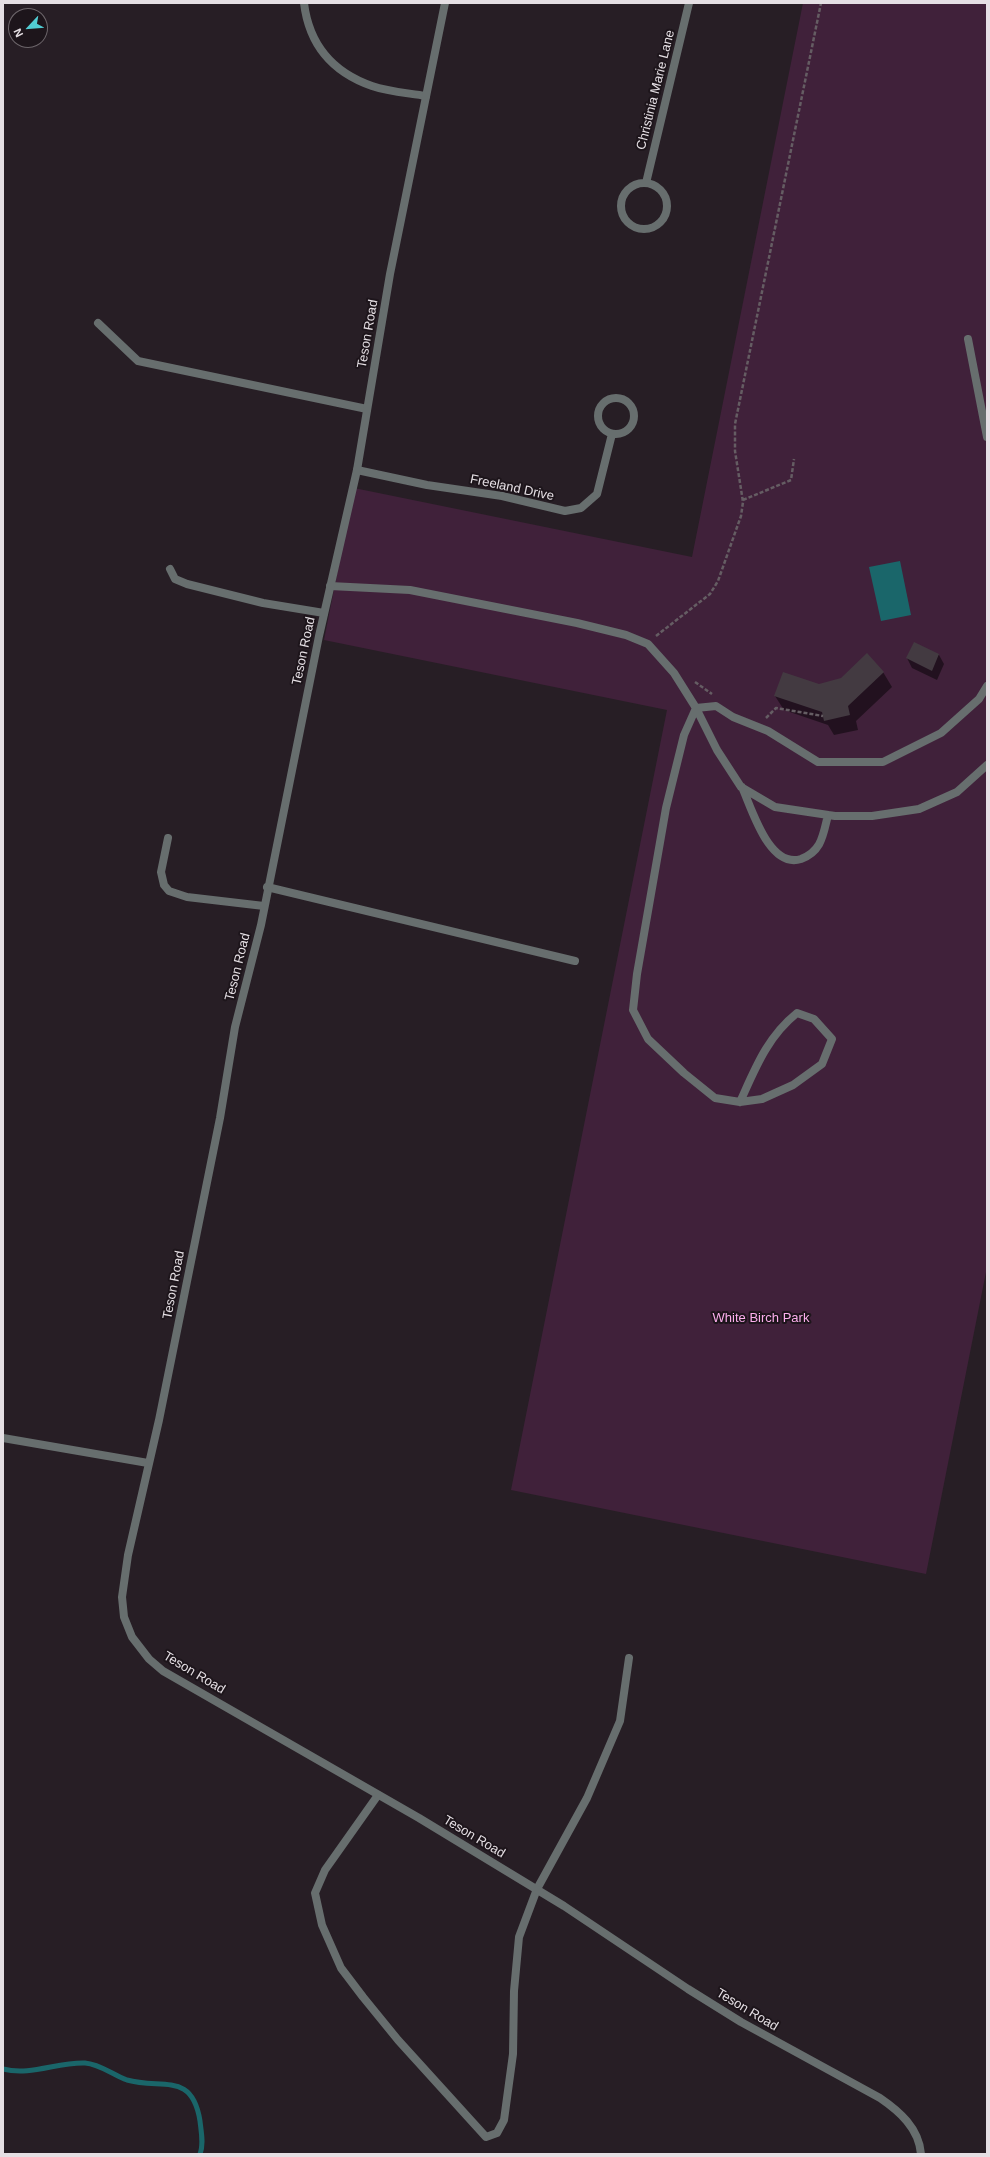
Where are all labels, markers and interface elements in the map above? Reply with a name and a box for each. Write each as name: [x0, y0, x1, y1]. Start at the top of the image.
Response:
north arrow: [8, 8, 48, 48]
text: N: [11, 27, 25, 39]
street label: Christinia Marie Lane: [634, 29, 678, 151]
street label: Teson Road: [354, 298, 382, 370]
street label: Freeland Drive: [469, 472, 555, 504]
street label: Teson Road: [289, 615, 319, 687]
street label: Teson Road: [222, 931, 254, 1003]
street label: Teson Road: [160, 1249, 188, 1321]
park label: White Birch Park: [713, 1310, 809, 1326]
street label: Teson Road: [160, 1648, 228, 1698]
street label: Teson Road: [440, 1812, 508, 1862]
street label: Teson Road: [713, 1985, 781, 2035]

